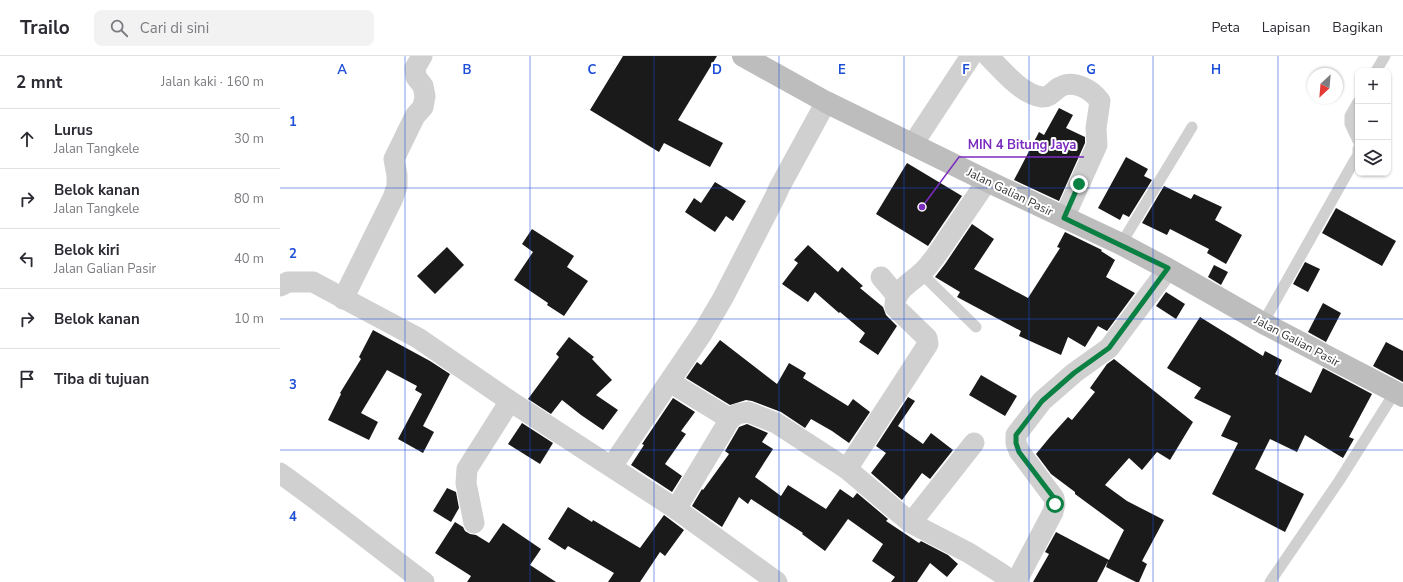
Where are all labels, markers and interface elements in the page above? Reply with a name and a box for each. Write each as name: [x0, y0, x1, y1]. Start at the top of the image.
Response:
search box: [94, 10, 374, 46]
text: Trailo: [20, 15, 70, 41]
icon: search: [108, 17, 130, 39]
text: Cari di sini: [140, 18, 209, 38]
text: Peta: [1212, 18, 1240, 37]
text: Lapisan: [1262, 18, 1310, 37]
text: Bagikan: [1332, 18, 1383, 37]
text: A: [337, 61, 347, 79]
text: B: [463, 61, 472, 79]
text: C: [588, 61, 597, 79]
text: D: [712, 61, 722, 79]
text: E: [838, 61, 846, 79]
text: F: [962, 61, 970, 79]
text: G: [1086, 61, 1096, 79]
text: H: [1211, 61, 1221, 79]
north arrow: [1307, 68, 1343, 104]
map controls: [1355, 68, 1391, 176]
button: +: [1355, 68, 1391, 104]
text: 2 mnt: [16, 71, 62, 94]
text: Jalan kaki · 160 m: [161, 73, 264, 91]
button: −: [1355, 104, 1391, 140]
text: 1: [289, 113, 297, 131]
text: Lurus: [54, 120, 93, 140]
icon: ahead: [16, 128, 38, 150]
text: 30 m: [234, 130, 264, 148]
callout: MIN 4 Bitung Jaya: [959, 132, 1084, 157]
text: MIN 4 Bitung Jaya: [968, 136, 1076, 154]
text: Jalan Tangkele: [54, 140, 139, 158]
button: layers: [1355, 140, 1391, 176]
street label: Jalan Galian Pasir: [963, 164, 1056, 220]
route end: [1070, 175, 1088, 193]
text: Belok kanan: [54, 180, 140, 200]
icon: right: [16, 188, 38, 210]
text: 80 m: [234, 190, 264, 208]
text: Jalan Tangkele: [54, 200, 139, 218]
text: Belok kiri: [54, 240, 119, 260]
text: 2: [289, 245, 297, 263]
icon: left: [16, 248, 38, 270]
text: 40 m: [234, 250, 264, 268]
text: Jalan Galian Pasir: [54, 260, 156, 278]
icon: right: [16, 308, 38, 330]
text: Belok kanan: [54, 309, 140, 329]
text: 10 m: [234, 310, 264, 328]
street label: Jalan Galian Pasir: [1251, 311, 1343, 371]
icon: arrive: [16, 368, 38, 390]
text: Tiba di tujuan: [54, 369, 149, 389]
text: 3: [289, 376, 297, 394]
route start: [1046, 495, 1064, 513]
text: 4: [289, 508, 297, 526]

